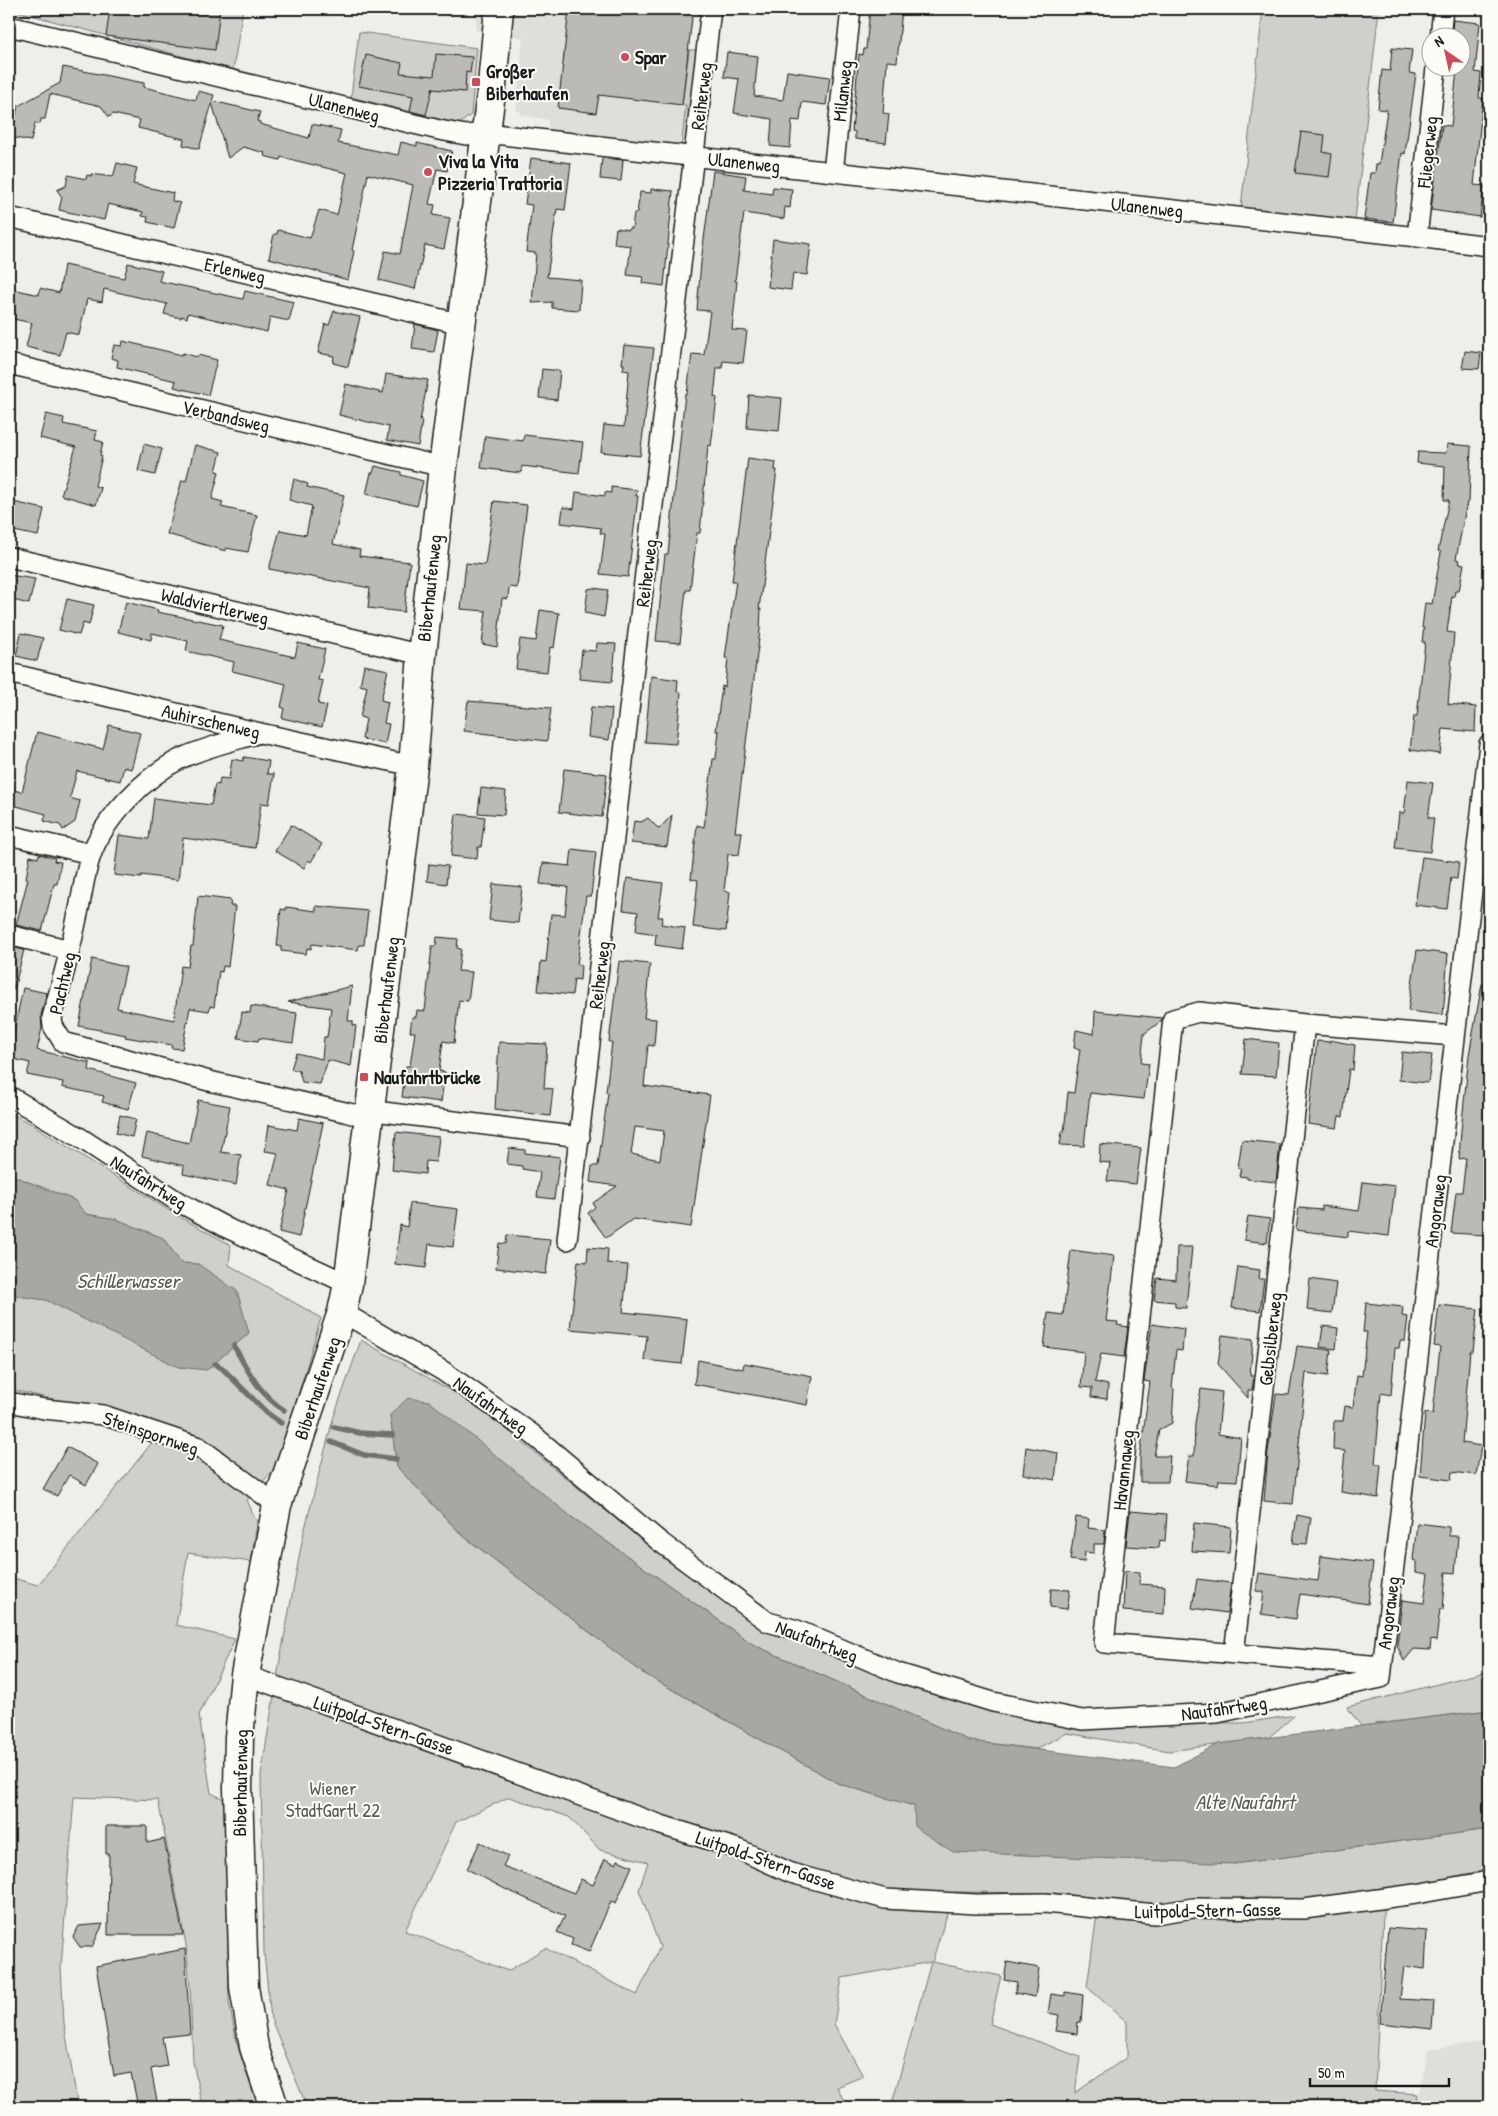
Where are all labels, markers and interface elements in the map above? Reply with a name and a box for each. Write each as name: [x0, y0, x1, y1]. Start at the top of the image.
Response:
north arrow: [1420, 28, 1470, 78]
text: N: [1430, 31, 1447, 51]
place label: Spar: [635, 44, 667, 71]
marker: Spar: [619, 51, 631, 63]
place label: Großer Biberhaufen: [486, 58, 569, 106]
street label: Milanweg: [826, 59, 858, 123]
street label: Reiherweg: [684, 61, 718, 131]
marker: Großer Biberhaufen: [470, 76, 482, 88]
street label: Ulanenweg: [306, 86, 382, 128]
street label: Fliegerweg: [1410, 115, 1444, 190]
street label: Ulanenweg: [707, 145, 781, 179]
place label: Viva la Vita Pizzeria Trattoria: [438, 148, 563, 196]
marker: Viva la Vita Pizzeria Trattoria: [422, 166, 434, 178]
street label: Ulanenweg: [1110, 190, 1184, 224]
street label: Erlenweg: [202, 250, 268, 290]
street label: Verbandsweg: [180, 393, 272, 439]
street label: Biberhaufenweg: [410, 533, 448, 643]
street label: Reiherweg: [629, 538, 663, 608]
street label: Waldviertlerweg: [159, 581, 271, 631]
street label: Auhirschenweg: [159, 697, 263, 745]
street label: Biberhaufenweg: [367, 935, 405, 1045]
street label: Reiherweg: [582, 940, 616, 1010]
street label: Pachtweg: [42, 949, 82, 1017]
place label: Naufahrtbrücke: [374, 1064, 481, 1090]
marker: Naufahrtbrücke: [358, 1071, 370, 1083]
street label: Naufahrtweg: [106, 1148, 192, 1216]
street label: Angoraweg: [1418, 1173, 1452, 1249]
water label: Schillerwasser: [77, 1267, 181, 1294]
street label: Gelbsilberweg: [1252, 1291, 1288, 1387]
street label: Biberhaufenweg: [287, 1333, 347, 1443]
street label: Naufahrtweg: [448, 1370, 534, 1440]
street label: Steinspornweg: [100, 1405, 202, 1461]
street label: Havannaweg: [1106, 1428, 1140, 1512]
street label: Angoraweg: [1371, 1575, 1405, 1651]
street label: Naufahrtweg: [772, 1613, 862, 1669]
street label: Luitpold-Stern-Gasse: [310, 1689, 458, 1761]
street label: Naufahrtweg: [1180, 1689, 1268, 1727]
street label: Biberhaufenweg: [226, 1729, 254, 1837]
park label: Wiener StadtGartl 22: [286, 1775, 380, 1823]
water label: Alte Naufahrt: [1196, 1788, 1298, 1815]
street label: Luitpold-Stern-Gasse: [692, 1824, 840, 1896]
street label: Luitpold-Stern-Gasse: [1135, 1896, 1282, 1924]
scale bar: [1310, 2056, 1449, 2088]
text: 50 m: [1318, 2062, 1345, 2083]

